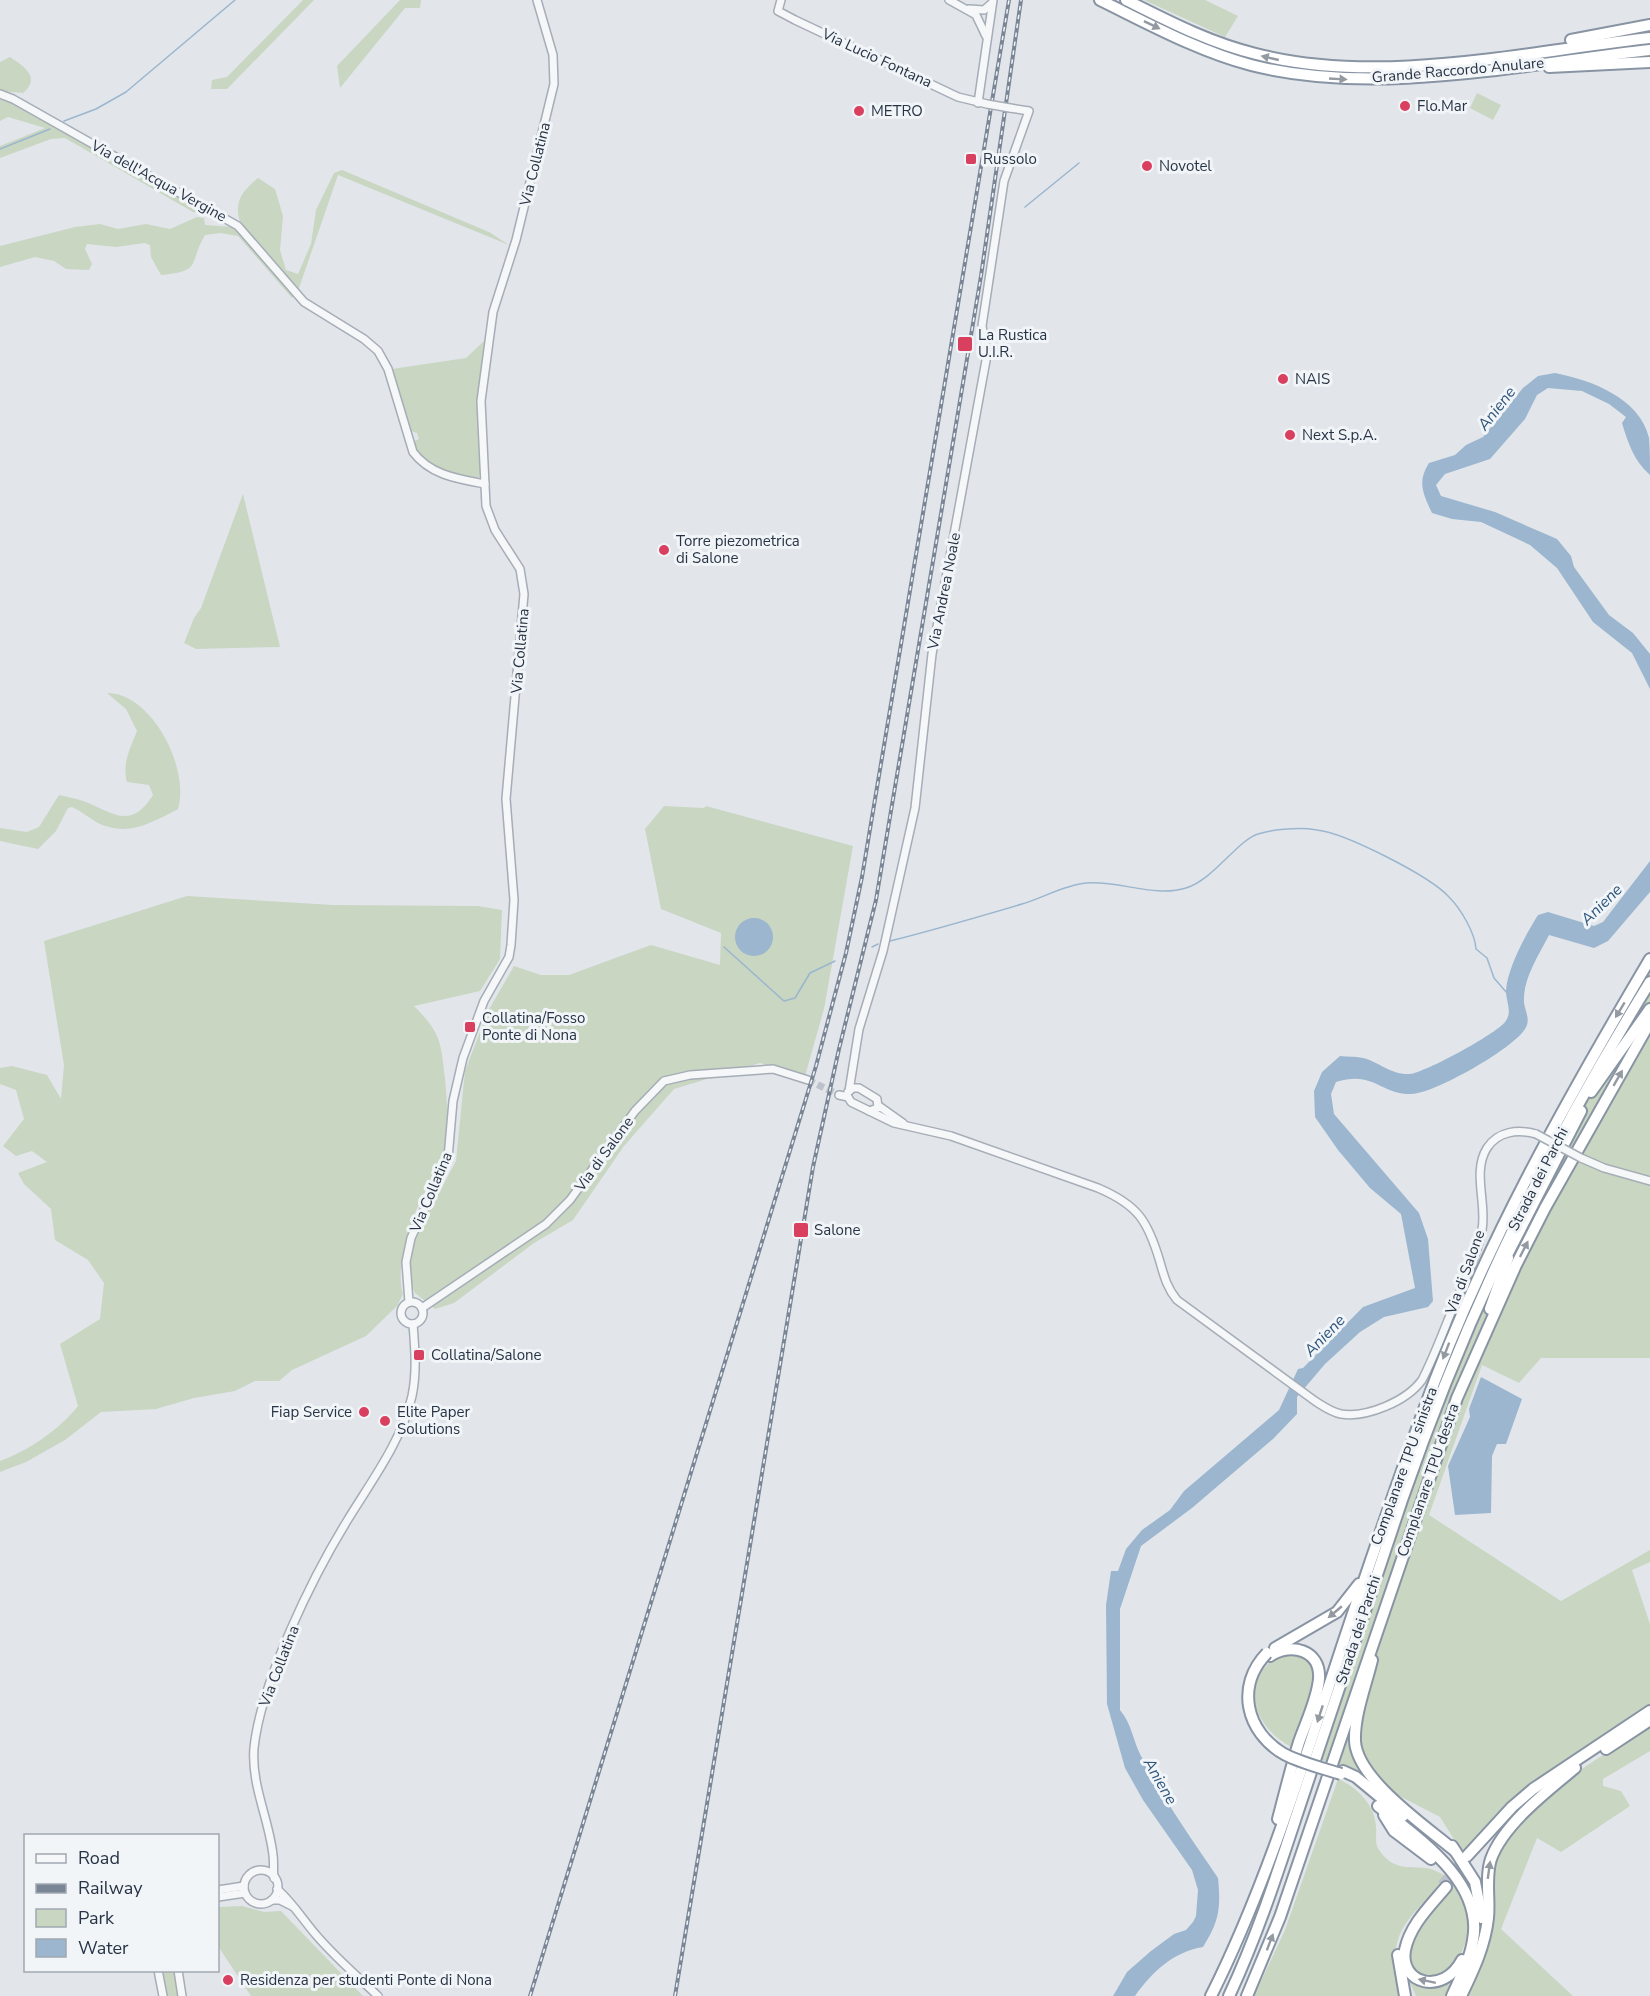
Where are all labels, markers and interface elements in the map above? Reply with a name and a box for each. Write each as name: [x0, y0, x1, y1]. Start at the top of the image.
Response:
one-way arrow: [1144, 21, 1161, 30]
street label: Via Lucio Fontana: [818, 23, 935, 92]
one-way arrow: [1261, 52, 1279, 62]
street label: Grande Raccordo Anulare: [1371, 53, 1545, 87]
one-way arrow: [1329, 74, 1348, 83]
place label: Flo.Mar: [1417, 96, 1468, 116]
marker: Flo.Mar: [1398, 99, 1412, 113]
place label: METRO: [871, 101, 923, 121]
marker: METRO: [852, 104, 866, 118]
street label: Via Collatina: [515, 120, 555, 209]
street label: Via dell'Acqua Vergine: [87, 135, 230, 227]
place label: Russolo: [983, 149, 1037, 169]
marker: Russolo: [964, 152, 978, 166]
place label: Novotel: [1159, 156, 1212, 176]
marker: Novotel: [1140, 159, 1154, 173]
place label: La Rustica U.I.R.: [978, 325, 1047, 362]
marker: La Rustica U.I.R.: [956, 335, 974, 353]
place label: NAIS: [1295, 369, 1330, 389]
marker: NAIS: [1276, 372, 1290, 386]
water label: Aniene: [1472, 382, 1521, 436]
place label: Next S.p.A.: [1302, 425, 1377, 445]
marker: Next S.p.A.: [1283, 428, 1297, 442]
place label: Torre piezometrica di Salone: [676, 531, 800, 568]
street label: Via Andrea Noale: [923, 531, 965, 652]
marker: Torre piezometrica di Salone: [657, 543, 671, 557]
street label: Via Collatina: [506, 608, 534, 695]
water label: Aniene: [1575, 879, 1628, 931]
one-way arrow: [1615, 1002, 1626, 1018]
place label: Collatina/Fosso Ponte di Nona: [482, 1008, 585, 1045]
marker: Collatina/Fosso Ponte di Nona: [463, 1020, 477, 1034]
one-way arrow: [1613, 1069, 1623, 1086]
street label: Via di Salone: [569, 1112, 638, 1196]
street label: Strada dei Parchi: [1503, 1124, 1573, 1234]
street label: Via Collatina: [405, 1149, 457, 1236]
place label: Salone: [814, 1220, 860, 1240]
marker: Salone: [792, 1221, 810, 1239]
street label: Via di Salone: [1440, 1227, 1489, 1318]
one-way arrow: [1520, 1240, 1529, 1257]
water label: Aniene: [1299, 1310, 1351, 1362]
one-way arrow: [1441, 1343, 1451, 1361]
place label: Collatina/Salone: [431, 1345, 542, 1365]
marker: Collatina/Salone: [412, 1348, 426, 1362]
street label: Complanare TPU sinistra: [1366, 1384, 1442, 1548]
street label: Complanare TPU destra: [1392, 1401, 1464, 1559]
place label: Fiap Service: [271, 1402, 352, 1422]
place label: Elite Paper Solutions: [397, 1402, 470, 1439]
marker: Fiap Service: [357, 1405, 371, 1419]
marker: Elite Paper Solutions: [378, 1414, 392, 1428]
street label: Strada dei Parchi: [1331, 1573, 1385, 1687]
one-way arrow: [1328, 1606, 1343, 1618]
street label: Via Collatina: [254, 1622, 304, 1710]
one-way arrow: [1315, 1705, 1324, 1723]
water label: Aniene: [1137, 1753, 1183, 1809]
legend: [24, 1834, 219, 1972]
text: Road: [78, 1846, 120, 1870]
one-way arrow: [1485, 1860, 1494, 1879]
text: Railway: [78, 1876, 143, 1900]
text: Park: [78, 1906, 115, 1930]
one-way arrow: [1266, 1933, 1276, 1951]
text: Water: [78, 1936, 129, 1960]
place label: Residenza per studenti Ponte di Nona: [240, 1970, 492, 1990]
marker: Residenza per studenti Ponte di Nona: [221, 1973, 235, 1987]
one-way arrow: [1417, 1976, 1436, 1985]

